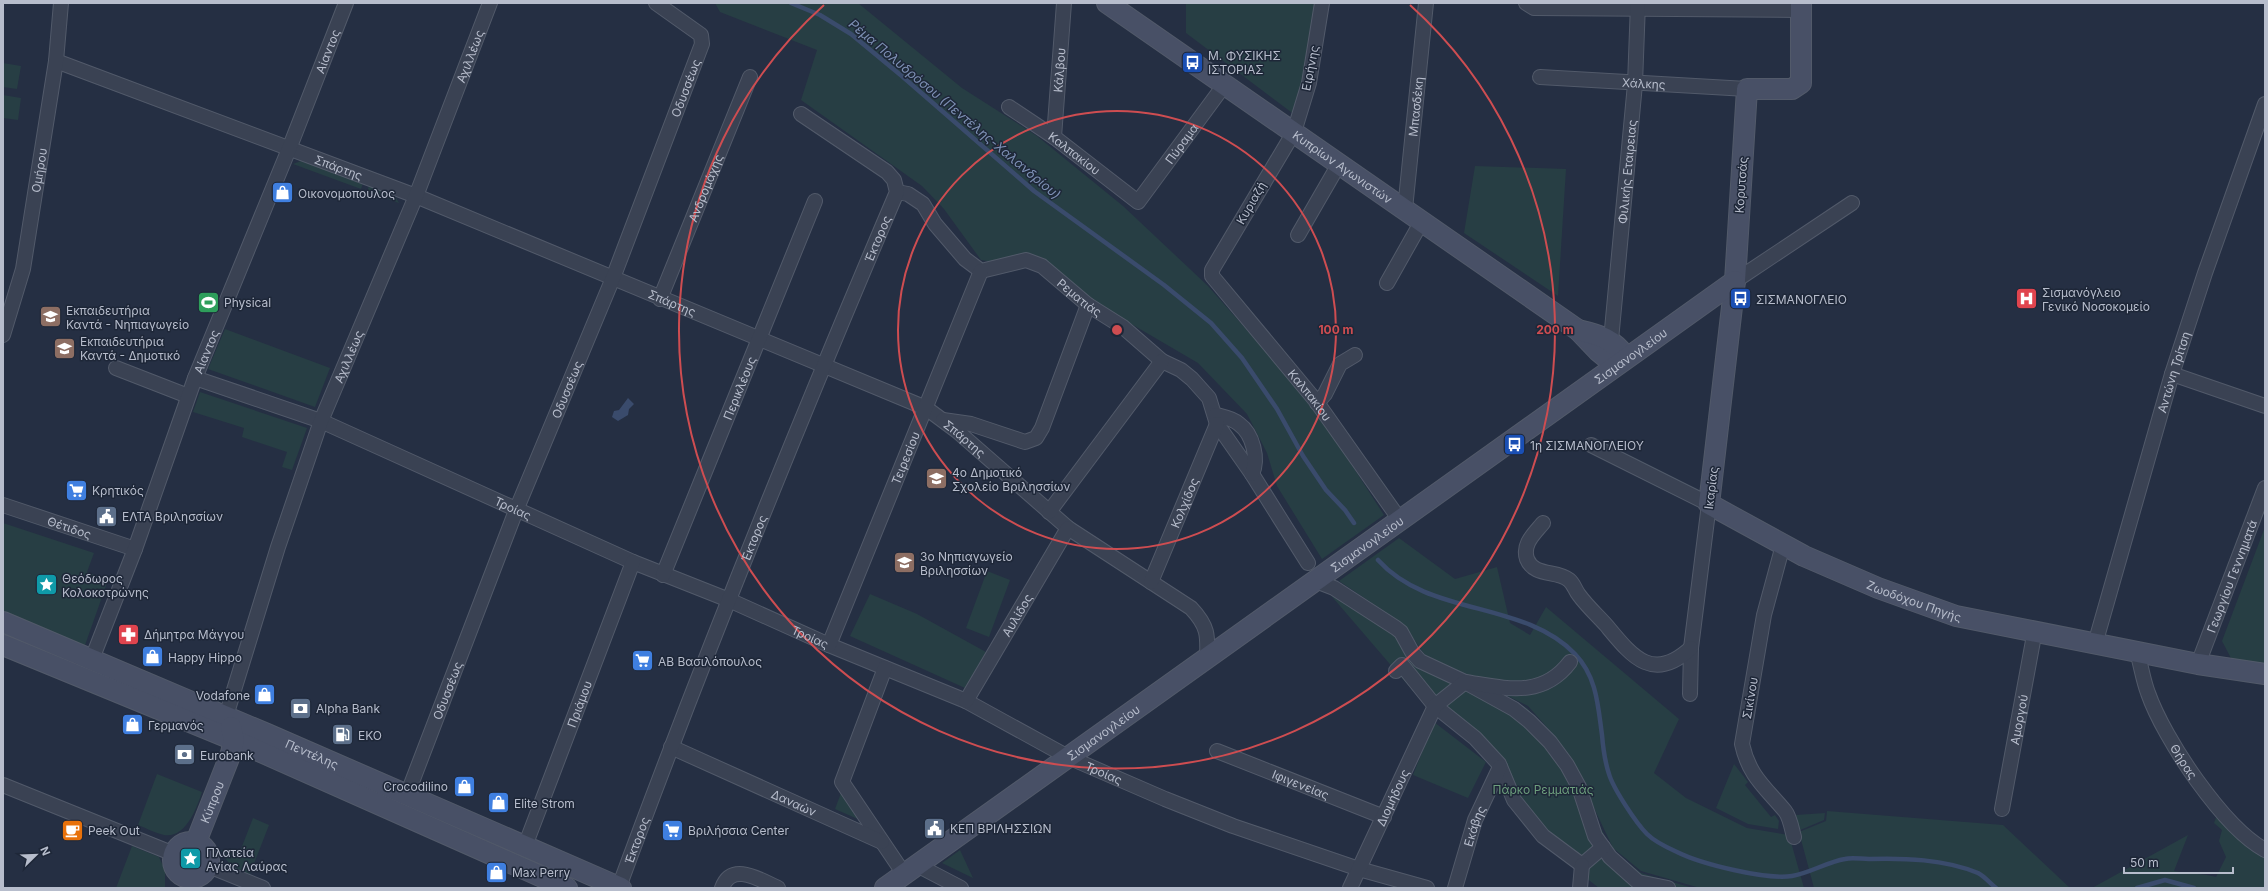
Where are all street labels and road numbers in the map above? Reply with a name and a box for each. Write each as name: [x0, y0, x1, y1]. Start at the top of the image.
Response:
street label: Αίαντος: [312, 27, 343, 75]
street label: Αχιλλέως: [453, 27, 487, 85]
street label: Ειρήνης: [1298, 44, 1322, 92]
street label: Κάλβου: [1050, 47, 1068, 93]
street label: Οδυσσέως: [667, 57, 703, 119]
street label: Χάλκης: [1622, 74, 1666, 92]
street label: Μπασδέκη: [1405, 76, 1426, 137]
street label: Φιλικής Εταιρειας: [1614, 119, 1639, 224]
street label: Πύραμα: [1161, 120, 1201, 167]
street label: Κυπρίων Αγωνιστών: [1290, 127, 1395, 206]
street label: Καλπακίου: [1046, 128, 1103, 178]
street label: Ομήρου: [28, 147, 50, 194]
street label: Σπάρτης: [313, 151, 365, 183]
street label: Ανδρομάχης: [685, 152, 726, 224]
street label: Κορυτσάς: [1732, 156, 1750, 214]
street label: Κυριαζή: [1233, 179, 1269, 227]
street label: Έκτορος: [861, 213, 894, 264]
street label: Ρεματιάς: [1054, 275, 1105, 319]
street label: Σπάρτης: [646, 286, 698, 319]
street label: Σισμανογλείου: [1591, 325, 1670, 387]
street label: Αίαντος: [190, 327, 222, 376]
street label: Αχιλλέως: [331, 328, 366, 385]
street label: Αντώνη Τρίτση: [2154, 329, 2193, 415]
street label: Περικλέους: [719, 354, 759, 422]
street label: Οδυσσέως: [548, 358, 585, 420]
street label: Καλπακίου: [1285, 366, 1335, 424]
street label: Σπάρτης: [941, 416, 989, 460]
street label: Τειρεσίου: [888, 429, 922, 486]
street label: Ικαρίας: [1701, 466, 1721, 510]
street label: Κολχίδος: [1167, 475, 1201, 530]
street label: Τροίας: [492, 493, 534, 523]
street label: Έκτορος: [737, 512, 770, 564]
street label: Θέτιδος: [45, 513, 94, 542]
street label: Σισμανογλείου: [1327, 513, 1406, 575]
street label: Γεωργίου Γεννηματά: [2203, 518, 2260, 635]
street label: Ζωοδόχου Πηγής: [1865, 577, 1963, 624]
street label: Αυλίδος: [998, 591, 1035, 639]
street label: Τροίας: [790, 622, 831, 651]
street label: Οδυσσέως: [429, 659, 465, 722]
street label: Σικίνου: [1739, 676, 1761, 720]
street label: Πριάμου: [563, 678, 595, 729]
street label: Αμοργού: [2007, 693, 2030, 746]
street label: Σισμανογλείου: [1064, 701, 1143, 763]
street label: Πεντέλης: [283, 736, 341, 772]
street label: Θήρας: [2167, 741, 2201, 782]
street label: Τροίας: [1083, 758, 1125, 787]
street label: Ιφιγενείας: [1270, 766, 1332, 802]
street label: Διομήδους: [1373, 766, 1412, 828]
street label: Κύπρου: [197, 779, 227, 825]
street label: Δαναών: [769, 786, 819, 819]
street label: Εκάβης: [1460, 803, 1488, 848]
street label: Έκτορος: [621, 814, 652, 866]

